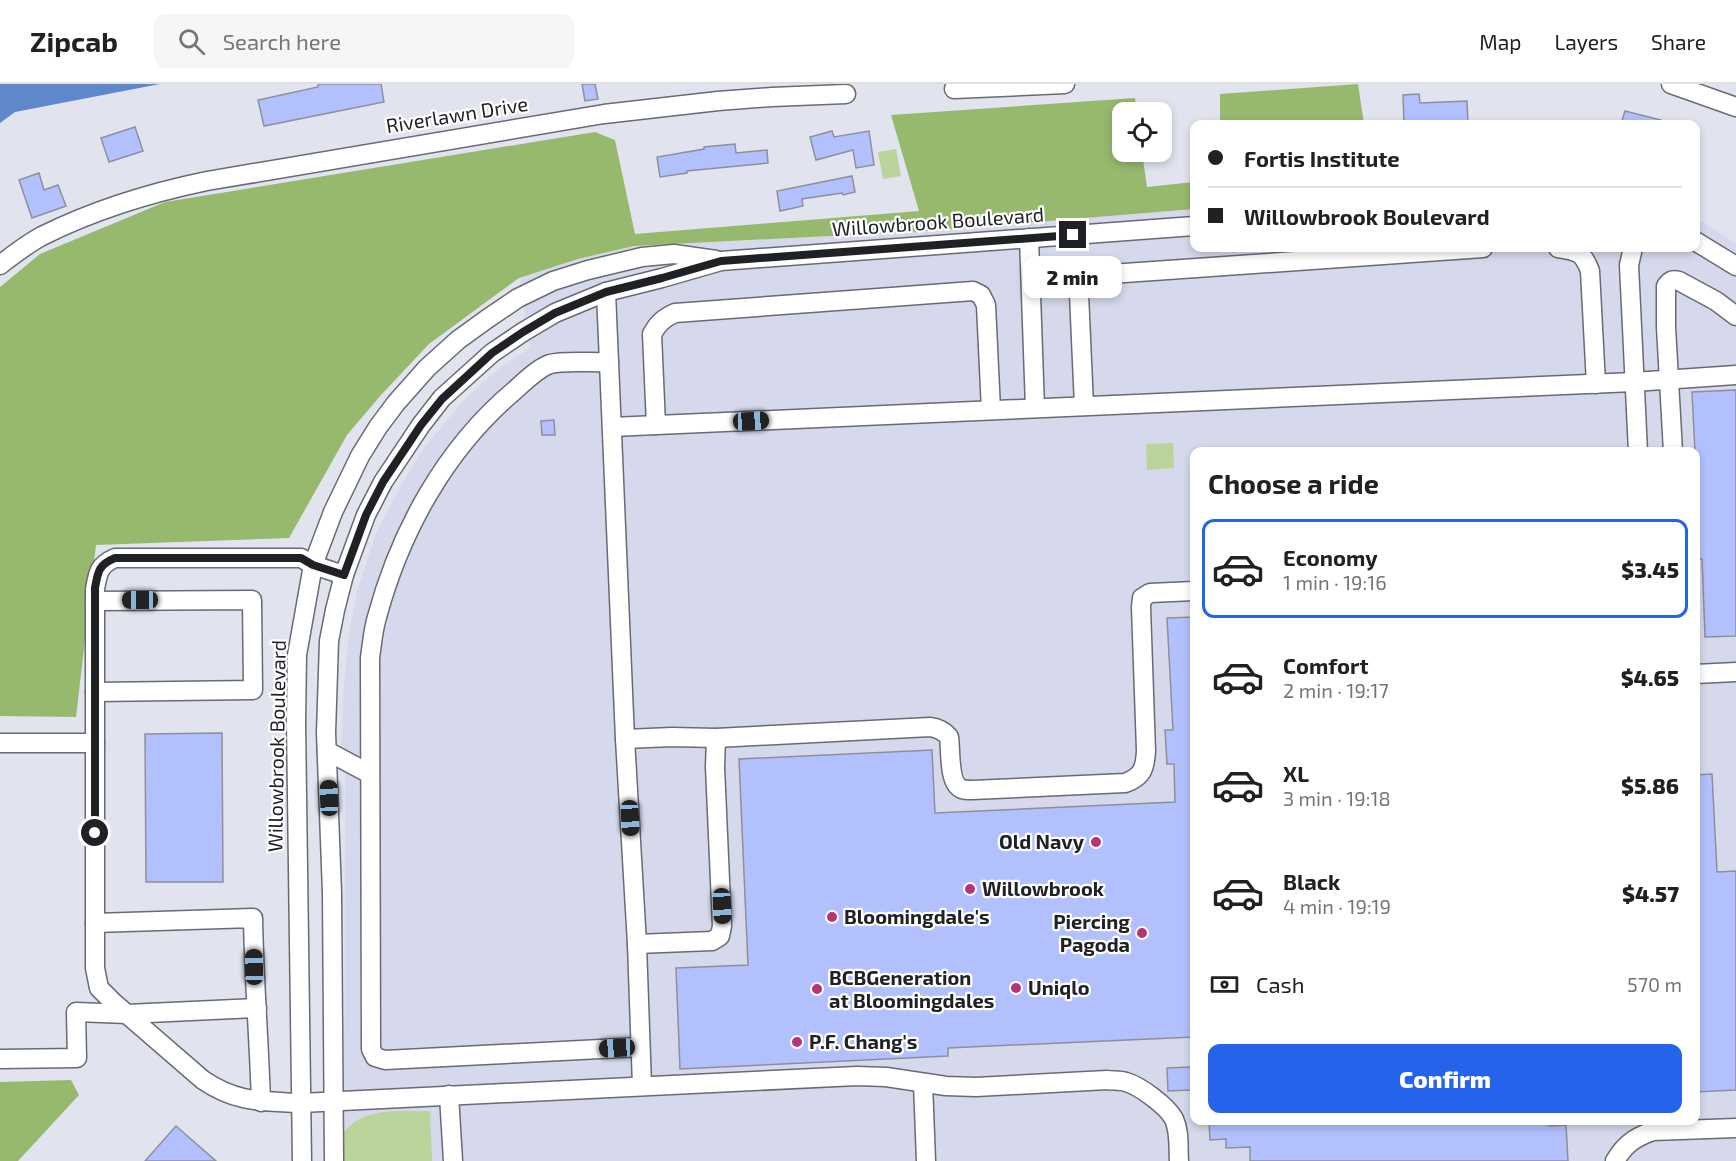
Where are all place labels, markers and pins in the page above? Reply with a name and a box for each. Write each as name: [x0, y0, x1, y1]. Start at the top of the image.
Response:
place label: Old Navy: [999, 829, 1085, 854]
marker: Old Navy: [1089, 835, 1103, 849]
place label: Willowbrook: [982, 876, 1105, 900]
marker: Willowbrook: [963, 882, 977, 896]
place label: Bloomingdale's: [844, 904, 990, 928]
place label: Piercing Pagoda: [1053, 909, 1130, 956]
marker: Bloomingdale's: [825, 910, 839, 924]
marker: Piercing Pagoda: [1135, 926, 1149, 940]
place label: BCBGeneration at Bloomingdales: [829, 965, 994, 1012]
place label: Uniqlo: [1028, 975, 1090, 999]
marker: Uniqlo: [1009, 981, 1023, 995]
marker: BCBGeneration at Bloomingdales: [810, 982, 824, 996]
place label: P.F. Chang's: [809, 1029, 917, 1053]
marker: P.F. Chang's: [790, 1035, 804, 1049]

